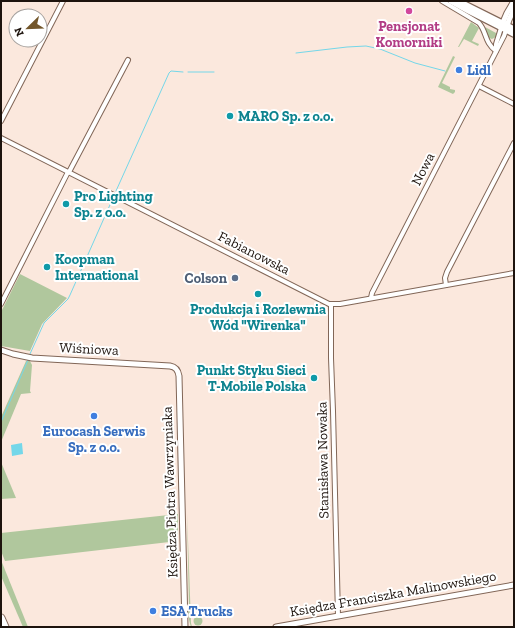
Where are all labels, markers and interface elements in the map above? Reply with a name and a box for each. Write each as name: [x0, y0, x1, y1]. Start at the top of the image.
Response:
marker: Pensjonat Komorniki: [404, 6, 414, 16]
north arrow: [8, 8, 48, 48]
place label: Pensjonat Komorniki: [376, 18, 442, 51]
text: N: [11, 25, 27, 38]
place label: Lidl: [467, 62, 491, 79]
marker: Lidl: [454, 65, 464, 75]
place label: MARO Sp. z o.o.: [238, 108, 334, 125]
marker: MARO Sp. z o.o.: [225, 111, 235, 121]
street label: Nowa: [408, 150, 439, 188]
place label: Pro Lighting Sp. z o.o.: [74, 188, 153, 221]
marker: Pro Lighting Sp. z o.o.: [61, 199, 71, 209]
street label: Fabianowska: [215, 228, 293, 278]
place label: Koopman International: [55, 251, 139, 284]
marker: Koopman International: [42, 262, 52, 272]
place label: Colson: [185, 270, 228, 287]
marker: Colson: [230, 273, 240, 283]
marker: Produkcja i Rozlewnia Wód "Wirenka": [253, 289, 263, 299]
place label: Produkcja i Rozlewnia Wód "Wirenka": [190, 301, 326, 334]
street label: Wiśniowa: [59, 339, 119, 359]
place label: Punkt Styku Sieci T-Mobile Polska: [197, 362, 306, 395]
marker: Punkt Styku Sieci T-Mobile Polska: [309, 373, 319, 383]
street label: Stanisława Nowaka: [313, 401, 333, 519]
street label: Księdza Piotra Wawrzyniaka: [159, 406, 181, 578]
marker: Eurocash Serwis Sp. z o.o.: [89, 411, 99, 421]
place label: Eurocash Serwis Sp. z o.o.: [43, 423, 146, 456]
street label: Księdza Franciszka Malinowskiego: [288, 567, 498, 621]
place label: ESA Trucks: [161, 603, 233, 620]
marker: ESA Trucks: [148, 606, 158, 616]

